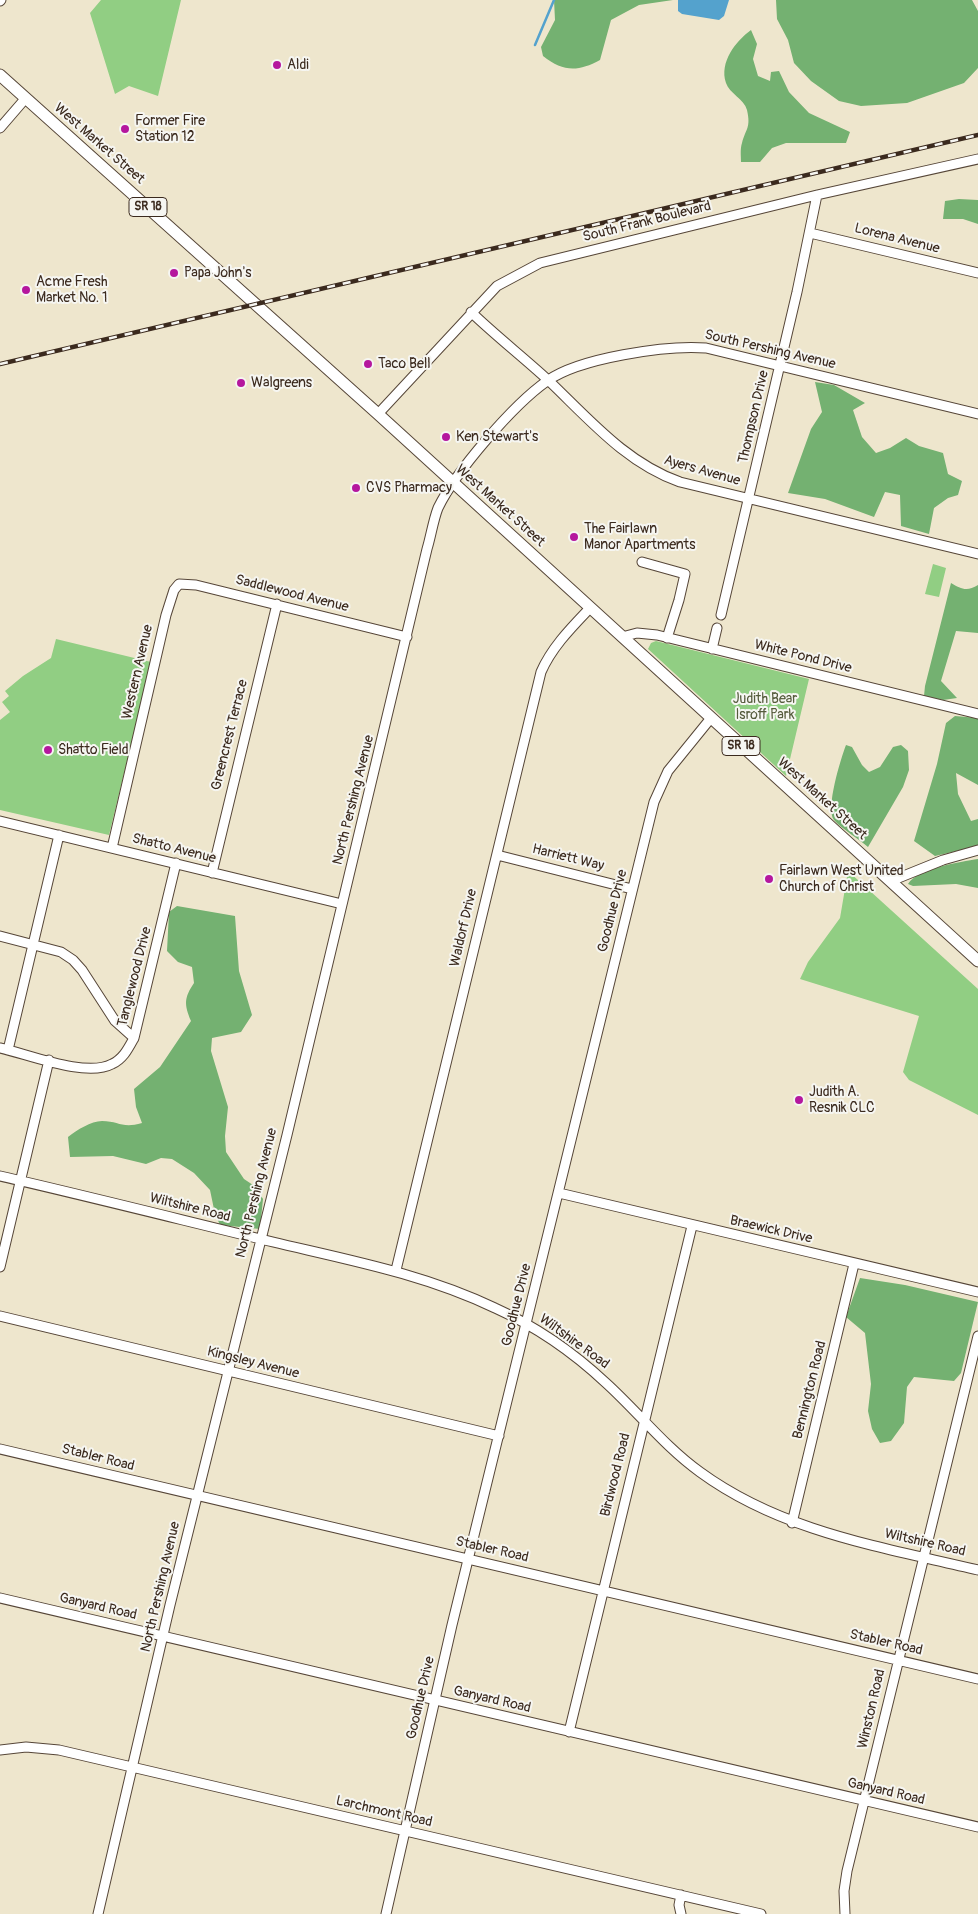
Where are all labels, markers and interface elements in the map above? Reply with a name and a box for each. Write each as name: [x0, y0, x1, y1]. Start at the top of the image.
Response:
place label: Aldi: [287, 57, 309, 73]
marker: Aldi: [271, 59, 283, 71]
street label: West Market Street: [50, 100, 148, 188]
place label: Former Fire Station 12: [135, 113, 205, 146]
marker: Former Fire Station 12: [119, 123, 131, 135]
road number: SR 18: [129, 198, 167, 216]
street label: South Frank Boulevard: [581, 198, 713, 246]
street label: Lorena Avenue: [853, 220, 941, 258]
place label: Papa John's: [184, 265, 252, 281]
marker: Papa John's: [168, 267, 180, 279]
place label: Acme Fresh Market No. 1: [36, 274, 108, 306]
marker: Acme Fresh Market No. 1: [20, 284, 32, 296]
street label: South Pershing Avenue: [703, 327, 837, 373]
place label: Taco Bell: [378, 356, 431, 372]
marker: Taco Bell: [362, 358, 374, 370]
street label: Thompson Drive: [735, 369, 773, 465]
place label: Walgreens: [251, 375, 312, 391]
marker: Walgreens: [235, 377, 247, 389]
place label: Ken Stewart's: [456, 429, 538, 445]
marker: Ken Stewart's: [440, 431, 452, 443]
street label: Ayers Avenue: [662, 452, 742, 490]
street label: West Market Street: [452, 461, 548, 551]
place label: CVS Pharmacy: [366, 480, 452, 496]
marker: CVS Pharmacy: [350, 482, 362, 494]
place label: The Fairlawn Manor Apartments: [584, 521, 696, 554]
marker: The Fairlawn Manor Apartments: [568, 531, 580, 543]
street label: Saddlewood Avenue: [234, 572, 350, 616]
street label: Western Avenue: [119, 623, 157, 721]
street label: White Pond Drive: [753, 637, 853, 677]
street label: Greencrest Terrace: [208, 678, 252, 792]
park label: Judith Bear Isroff Park: [733, 691, 797, 724]
street label: North Pershing Avenue: [330, 733, 378, 867]
road number: SR 18: [722, 736, 760, 756]
place label: Shatto Field: [58, 742, 129, 758]
marker: Shatto Field: [42, 744, 54, 756]
street label: West Market Street: [774, 754, 870, 844]
street label: Shatto Avenue: [130, 830, 218, 868]
street label: Harriett Way: [530, 841, 606, 875]
place label: Fairlawn West United Church of Christ: [779, 863, 904, 896]
street label: Goodhue Drive: [595, 868, 631, 954]
marker: Fairlawn West United Church of Christ: [763, 873, 775, 885]
street label: Waldorf Drive: [447, 887, 481, 969]
street label: Tanglewood Drive: [114, 925, 156, 1029]
place label: Judith A. Resnik CLC: [809, 1084, 875, 1116]
marker: Judith A. Resnik CLC: [793, 1094, 805, 1106]
street label: North Pershing Avenue: [233, 1126, 281, 1260]
street label: Wiltshire Road: [148, 1190, 232, 1226]
street label: Braewick Drive: [728, 1212, 814, 1248]
street label: Goodhue Drive: [499, 1262, 535, 1348]
street label: Wiltshire Road: [536, 1311, 612, 1373]
street label: Bennington Road: [790, 1339, 830, 1441]
street label: Kingsley Avenue: [205, 1343, 301, 1383]
street label: Birdwood Road: [598, 1432, 634, 1518]
street label: Stabler Road: [60, 1441, 136, 1475]
street label: North Pershing Avenue: [138, 1520, 184, 1654]
street label: Wiltshire Road: [883, 1526, 967, 1560]
street label: Stabler Road: [454, 1533, 530, 1567]
street label: Ganyard Road: [58, 1590, 138, 1624]
street label: Stabler Road: [848, 1626, 924, 1660]
street label: Goodhue Drive: [403, 1655, 439, 1741]
street label: Winston Road: [855, 1668, 889, 1750]
street label: Ganyard Road: [452, 1683, 532, 1717]
street label: Ganyard Road: [846, 1775, 926, 1809]
street label: Larchmont Road: [334, 1793, 434, 1831]

